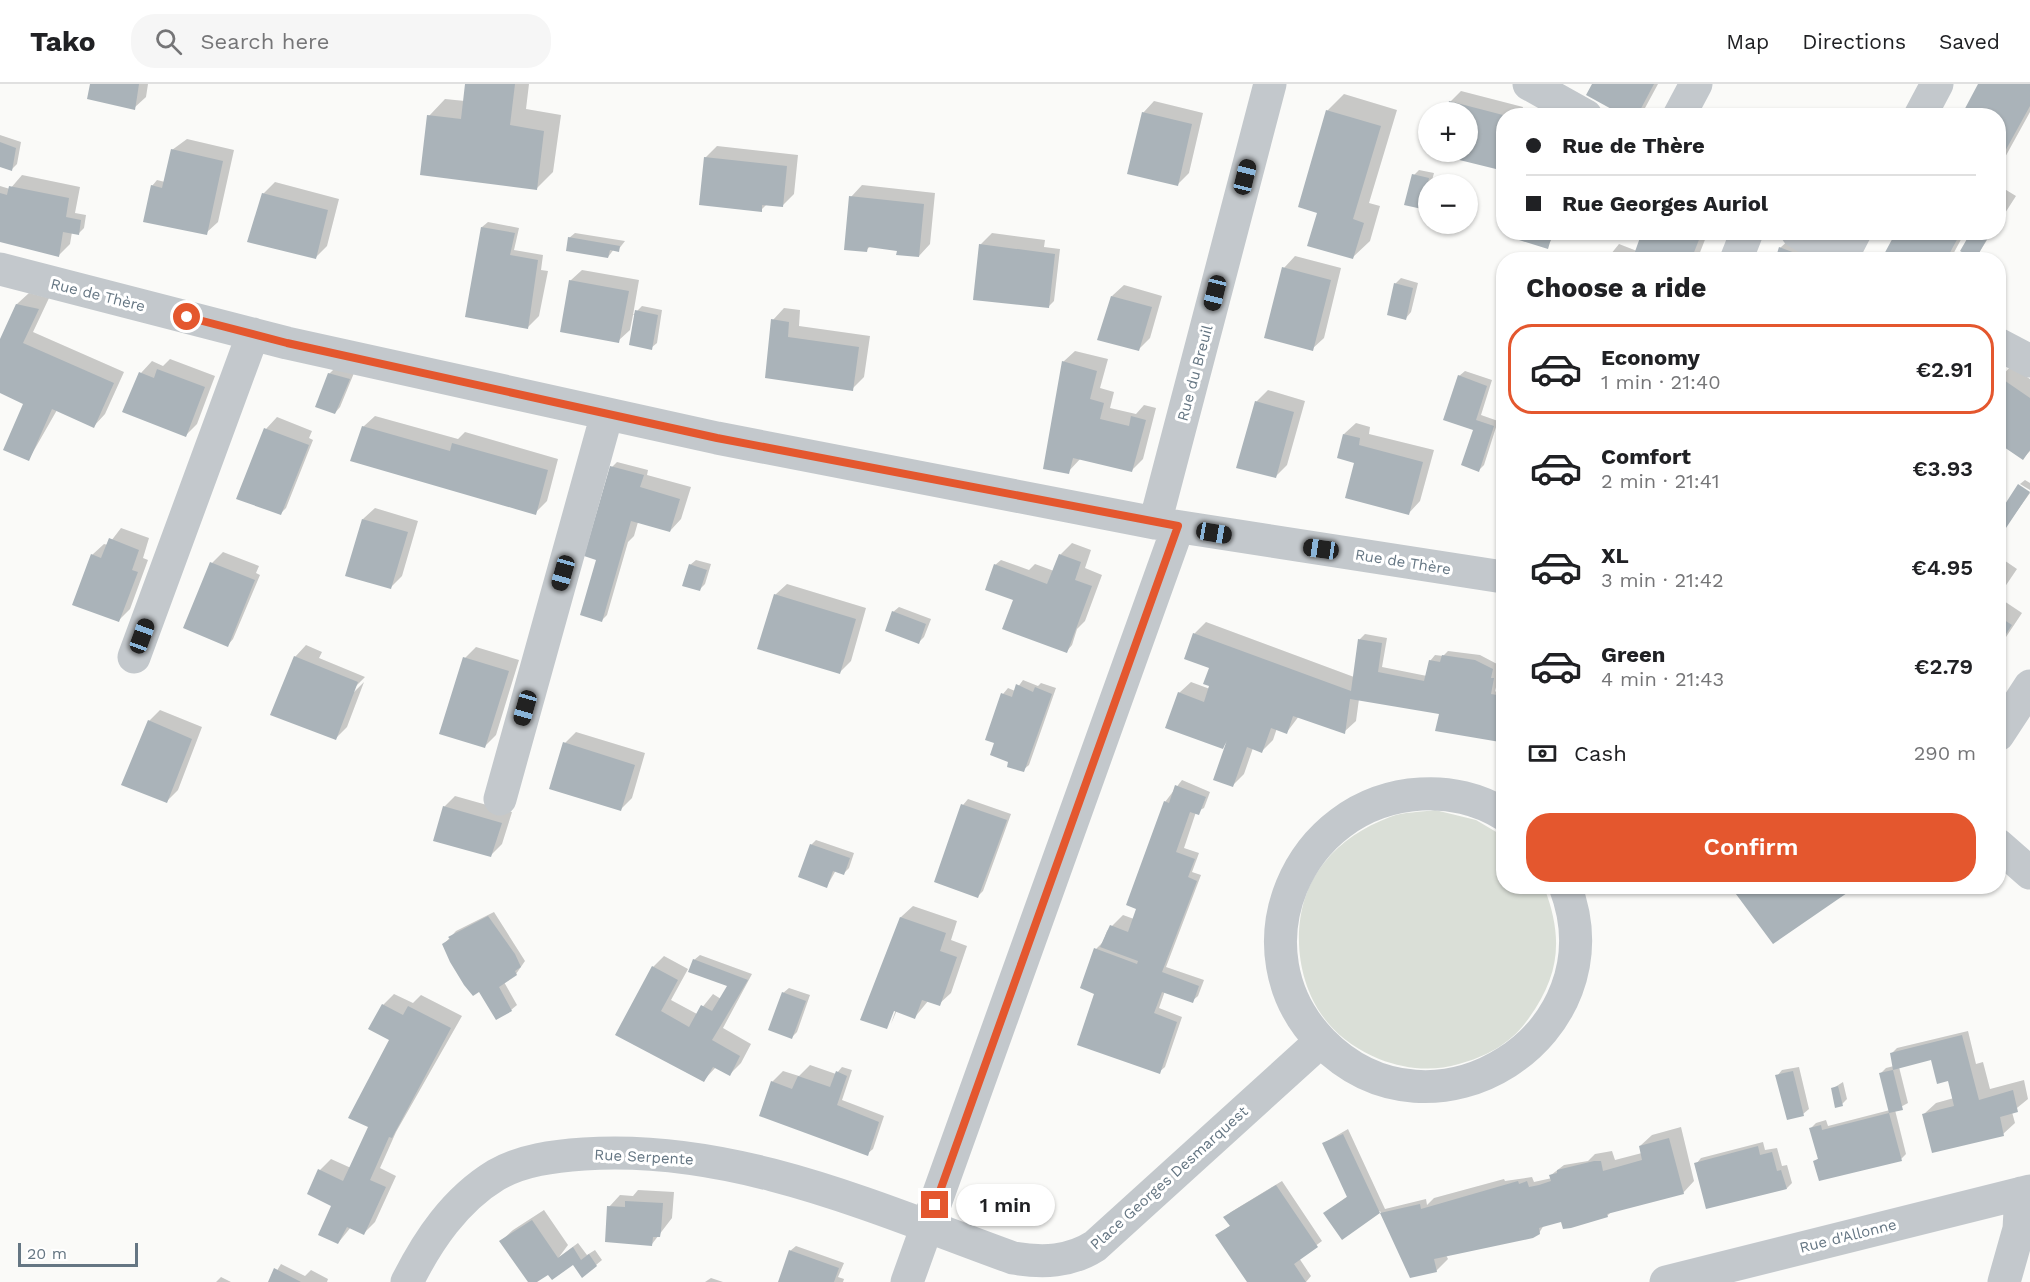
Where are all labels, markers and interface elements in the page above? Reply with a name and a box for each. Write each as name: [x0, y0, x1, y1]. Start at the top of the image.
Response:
search box: [131, 14, 551, 68]
text: Tako: [30, 25, 95, 58]
icon: search: [152, 25, 185, 58]
text: Search here: [200, 29, 329, 54]
text: Map: [1726, 29, 1769, 54]
text: Directions: [1802, 29, 1906, 54]
text: Saved: [1939, 29, 2000, 54]
map controls: [1418, 102, 1478, 234]
button: +: [1418, 102, 1478, 162]
text: Rue de Thère: [1562, 133, 1705, 158]
car: [1232, 157, 1258, 197]
button: −: [1418, 174, 1478, 234]
text: Rue Georges Auriol: [1562, 191, 1768, 216]
text: Choose a ride: [1526, 272, 1706, 304]
car: [1202, 273, 1228, 313]
street label: Rue de Thère: [49, 275, 147, 315]
route start: [173, 303, 200, 330]
street label: Rue du Breuil: [1174, 323, 1217, 423]
icon: car: [1529, 342, 1583, 396]
text: Economy: [1601, 345, 1700, 370]
text: €2.91: [1916, 357, 1973, 382]
text: 1 min · 21:40: [1601, 370, 1721, 394]
icon: car: [1529, 441, 1583, 495]
text: Comfort: [1601, 444, 1691, 469]
text: €3.93: [1912, 456, 1973, 481]
text: 2 min · 21:41: [1601, 469, 1719, 493]
car: [1195, 521, 1233, 545]
car: [1302, 538, 1340, 560]
icon: car: [1529, 540, 1583, 594]
text: XL: [1601, 543, 1629, 568]
street label: Rue de Thère: [1354, 546, 1452, 578]
car: [549, 553, 577, 593]
text: €4.95: [1911, 555, 1973, 580]
text: 3 min · 21:42: [1601, 568, 1724, 592]
car: [127, 616, 157, 656]
icon: car: [1529, 639, 1583, 693]
text: Green: [1601, 642, 1665, 667]
text: €2.79: [1914, 654, 1973, 679]
text: 4 min · 21:43: [1601, 667, 1724, 691]
car: [511, 688, 539, 728]
icon: cash: [1526, 737, 1559, 770]
text: Cash: [1574, 741, 1627, 766]
text: 290 m: [1914, 741, 1976, 765]
button: Confirm: [1526, 813, 1976, 882]
street label: Place Georges Desmarquest: [1086, 1102, 1252, 1254]
street label: Rue Serpente: [594, 1145, 694, 1169]
callout: 1 min: [956, 1184, 1055, 1226]
route end: [921, 1191, 948, 1218]
text: 1 min: [980, 1193, 1031, 1217]
street label: Rue d'Allonne: [1798, 1215, 1898, 1257]
scale bar: [18, 1240, 138, 1268]
text: 20 m: [27, 1244, 67, 1263]

